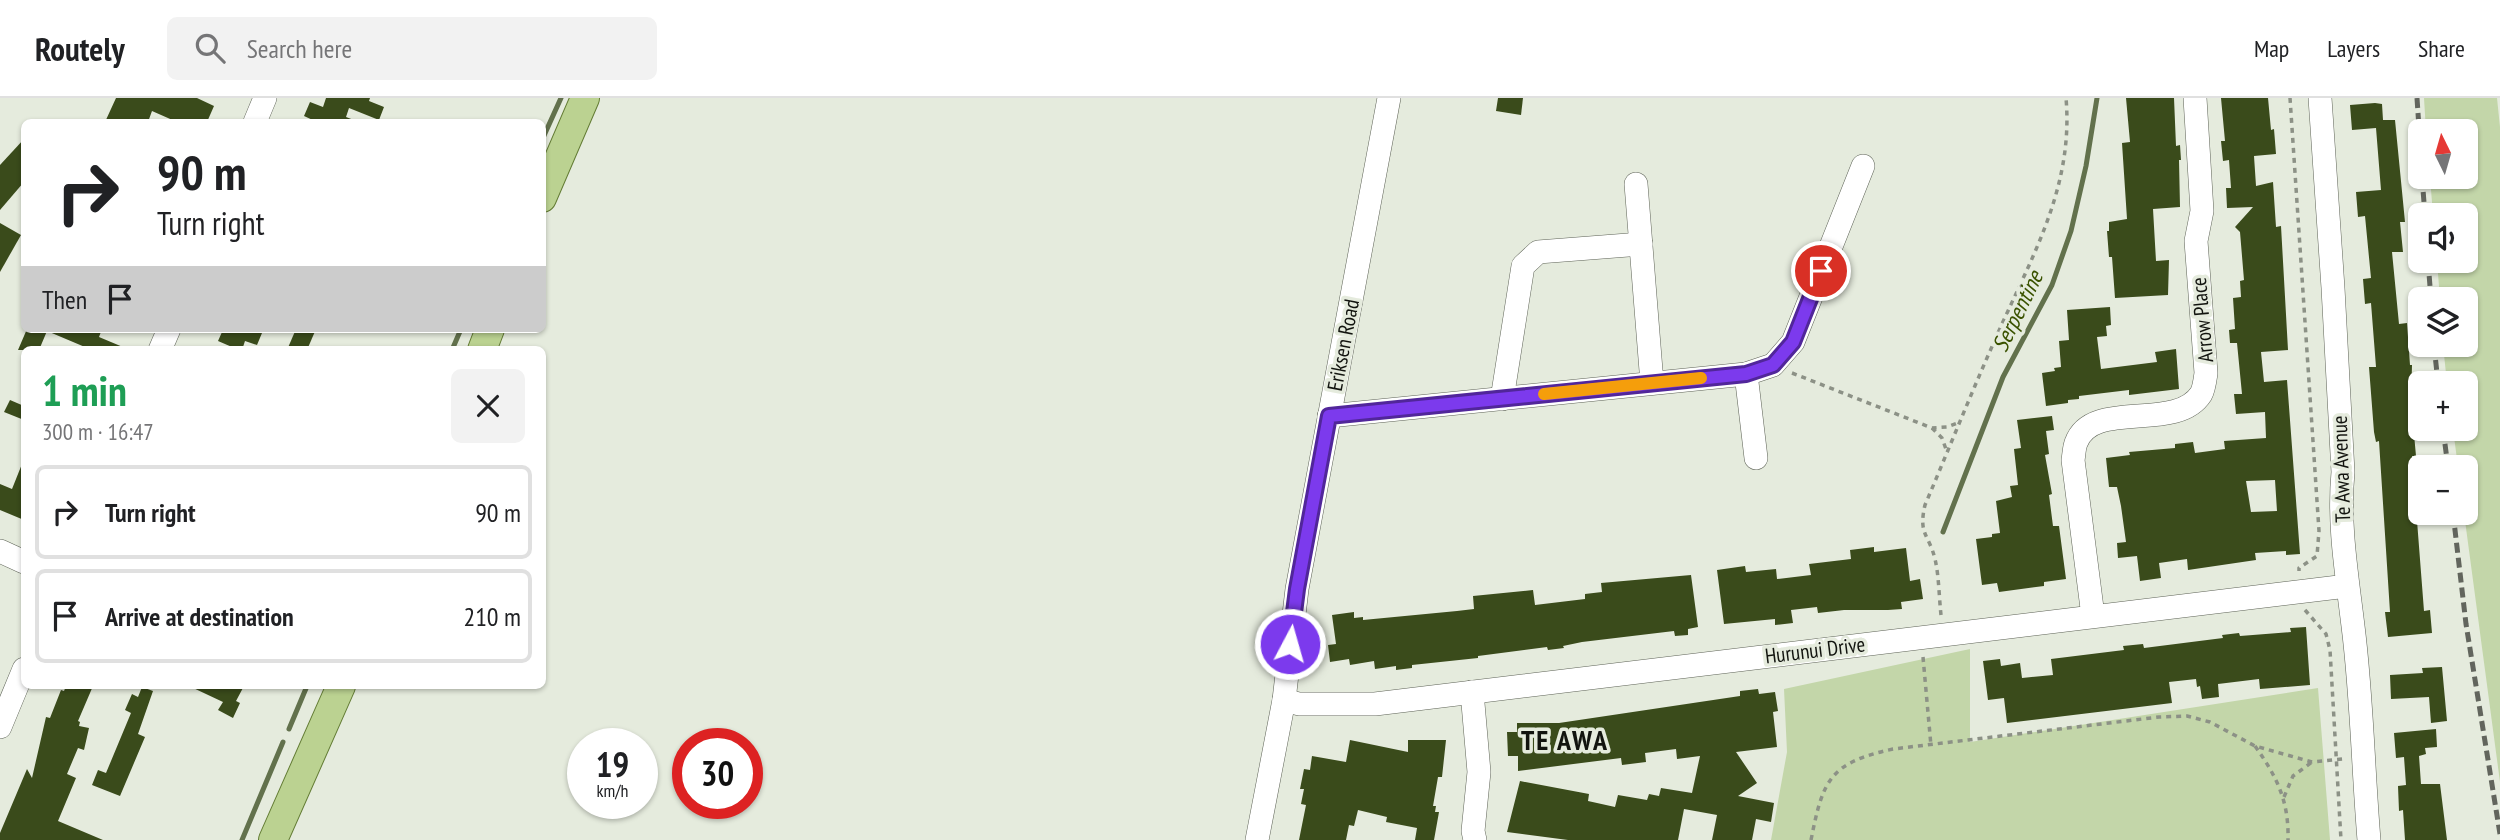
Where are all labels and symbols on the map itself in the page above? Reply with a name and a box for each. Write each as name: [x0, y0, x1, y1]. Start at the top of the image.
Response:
north arrow: [2408, 119, 2478, 189]
pin: [1791, 241, 1851, 301]
water label: Serpentine: [1985, 265, 2050, 356]
street label: Arrow Place: [2185, 276, 2219, 364]
street label: Eriksen Road: [1321, 297, 1365, 393]
street label: Te Awa Avenue: [2326, 415, 2356, 523]
position arrow: [1253, 607, 1327, 681]
street label: Hurunui Drive: [1763, 630, 1867, 670]
district label: TE AWA: [1521, 721, 1609, 758]
speed limit sign: 30: [672, 728, 763, 819]

